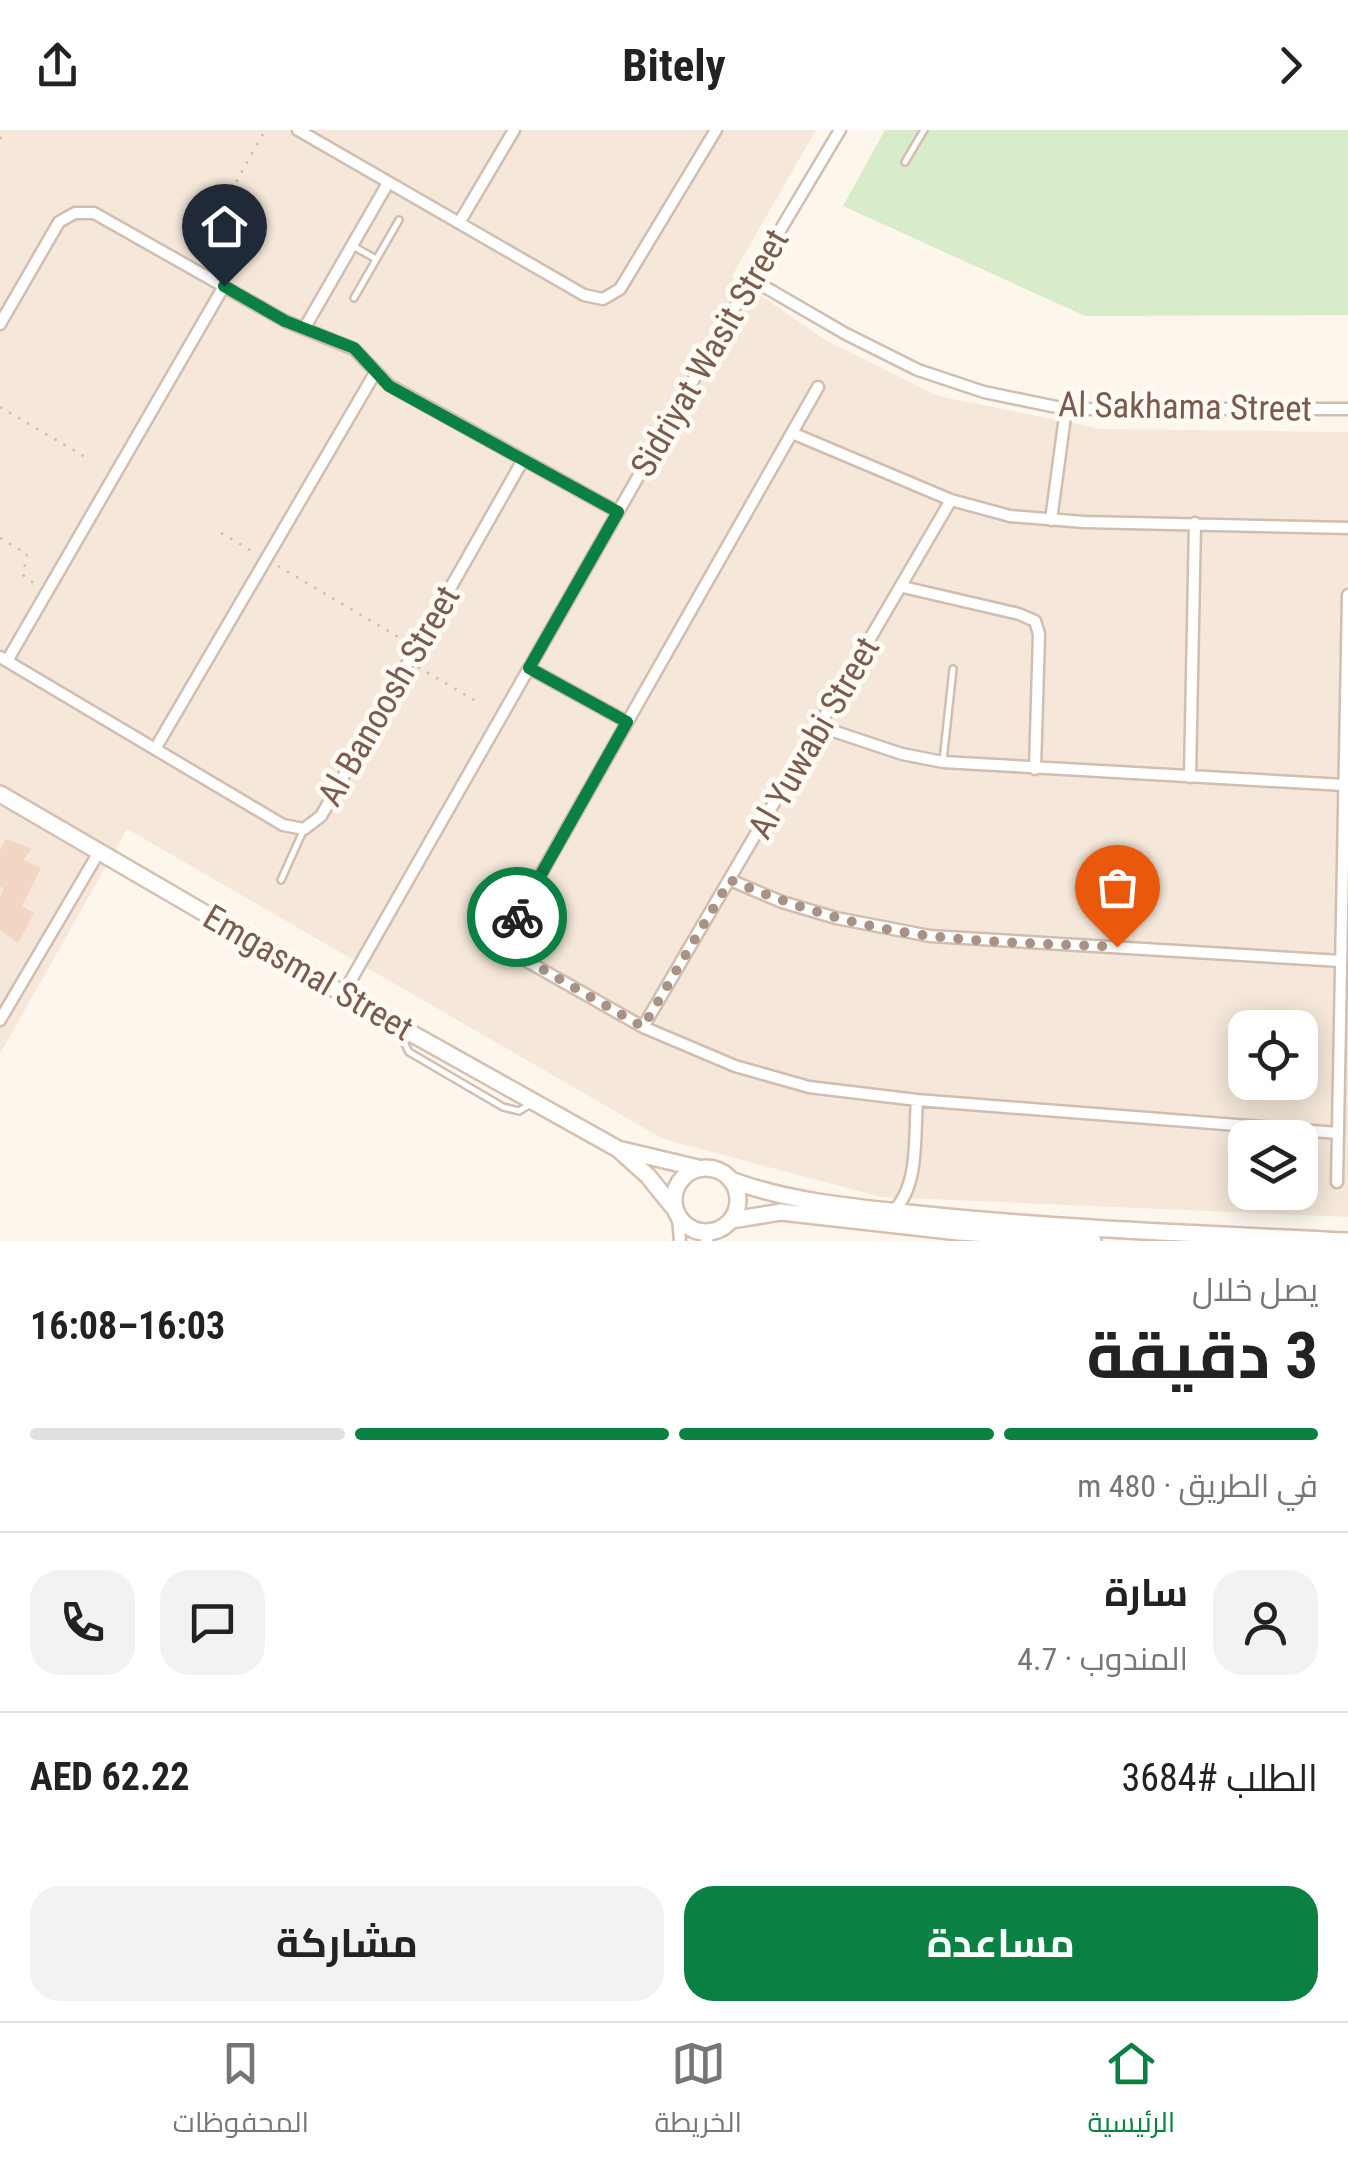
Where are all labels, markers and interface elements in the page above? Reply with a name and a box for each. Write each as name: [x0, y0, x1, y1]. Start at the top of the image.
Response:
icon: share: [30, 38, 85, 93]
icon: forward: [1263, 38, 1318, 93]
text: Bitely: [622, 39, 726, 92]
pin: [182, 184, 267, 287]
icon: home: [197, 199, 252, 254]
street label: Sidriyat Wasit Street: [623, 222, 797, 484]
street label: Al Sakhama Street: [1058, 384, 1312, 430]
street label: Al Banoosh Street: [309, 579, 469, 813]
street label: Al Yuwabi Street: [740, 630, 888, 846]
pin: [1075, 845, 1160, 948]
icon: bag: [1090, 860, 1145, 915]
courier: [467, 867, 567, 967]
icon: bike: [490, 890, 545, 945]
street label: Emgasmal Street: [196, 897, 420, 1049]
map controls: [1228, 1010, 1318, 1210]
button: locate: [1228, 1010, 1318, 1100]
button: layers: [1228, 1120, 1318, 1210]
text: يصل خلال: [1192, 1271, 1318, 1309]
text: 16:03–16:08: [30, 1304, 225, 1348]
text: 3 دقيقة: [1086, 1318, 1318, 1394]
text: في الطريق · 480 m: [1077, 1467, 1318, 1505]
button: phone: [30, 1570, 135, 1675]
button: chat: [160, 1570, 265, 1675]
button: person: [1213, 1570, 1318, 1675]
text: سارة: [1105, 1571, 1188, 1615]
text: المندوب · 4.7: [1017, 1640, 1188, 1678]
text: AED 62.22: [30, 1755, 189, 1799]
text: الطلب #3684: [1122, 1756, 1318, 1800]
button: مشاركة: [30, 1886, 664, 2001]
button: مساعدة: [684, 1886, 1318, 2001]
tab: المحفوظات: [173, 2036, 309, 2148]
tab: الخريطة: [655, 2036, 742, 2148]
tab: الرئيسية: [1087, 2036, 1175, 2148]

